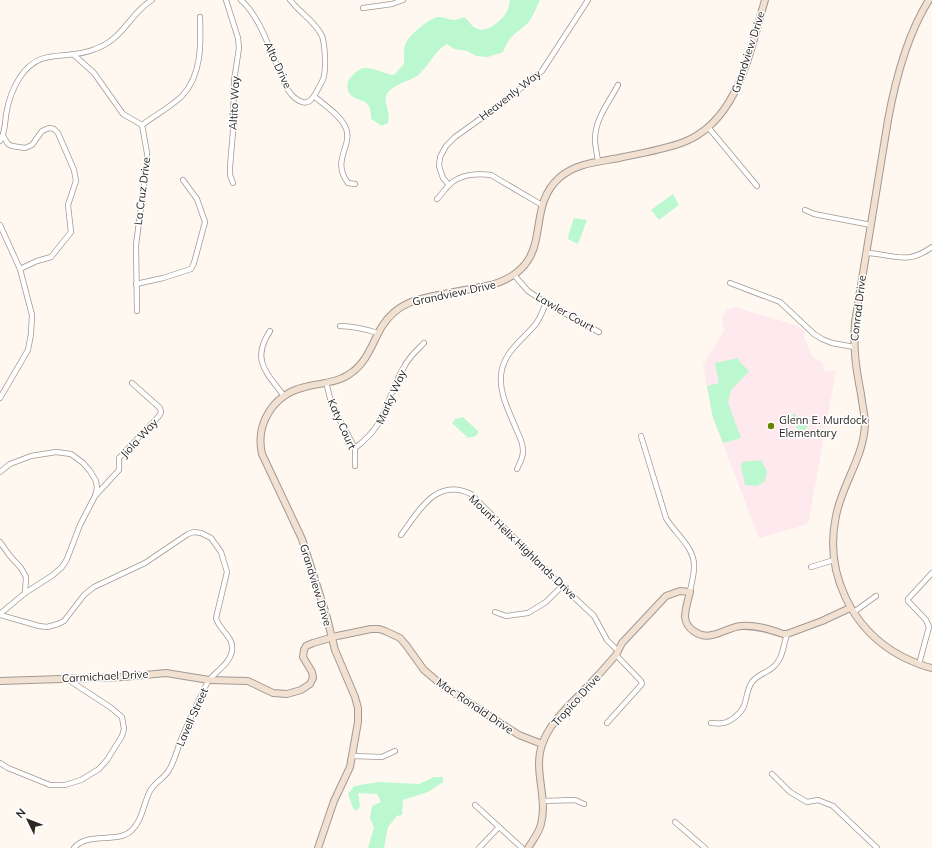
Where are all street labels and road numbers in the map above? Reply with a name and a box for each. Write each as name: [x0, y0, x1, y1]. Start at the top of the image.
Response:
street label: Grandview Drive: [728, 9, 768, 95]
street label: Alto Drive: [261, 39, 295, 91]
street label: Heavenly Way: [476, 66, 544, 123]
street label: Altito Way: [226, 75, 242, 130]
street label: La Cruz Drive: [131, 156, 153, 226]
street label: Conrad Drive: [847, 274, 869, 342]
street label: Grandview Drive: [411, 277, 497, 309]
street label: Lawler Court: [533, 290, 597, 335]
street label: Marky Way: [373, 367, 409, 426]
street label: Katy Court: [325, 396, 359, 452]
street label: Jiola Way: [117, 415, 161, 461]
street label: Mount Helix Highlands Drive: [466, 492, 580, 602]
street label: Grandview Drive: [297, 542, 335, 628]
street label: Carmichael Drive: [61, 667, 149, 685]
street label: Tropico Drive: [549, 671, 603, 729]
street label: Mac Ronald Drive: [434, 675, 516, 737]
street label: Lavell Street: [173, 685, 211, 749]

